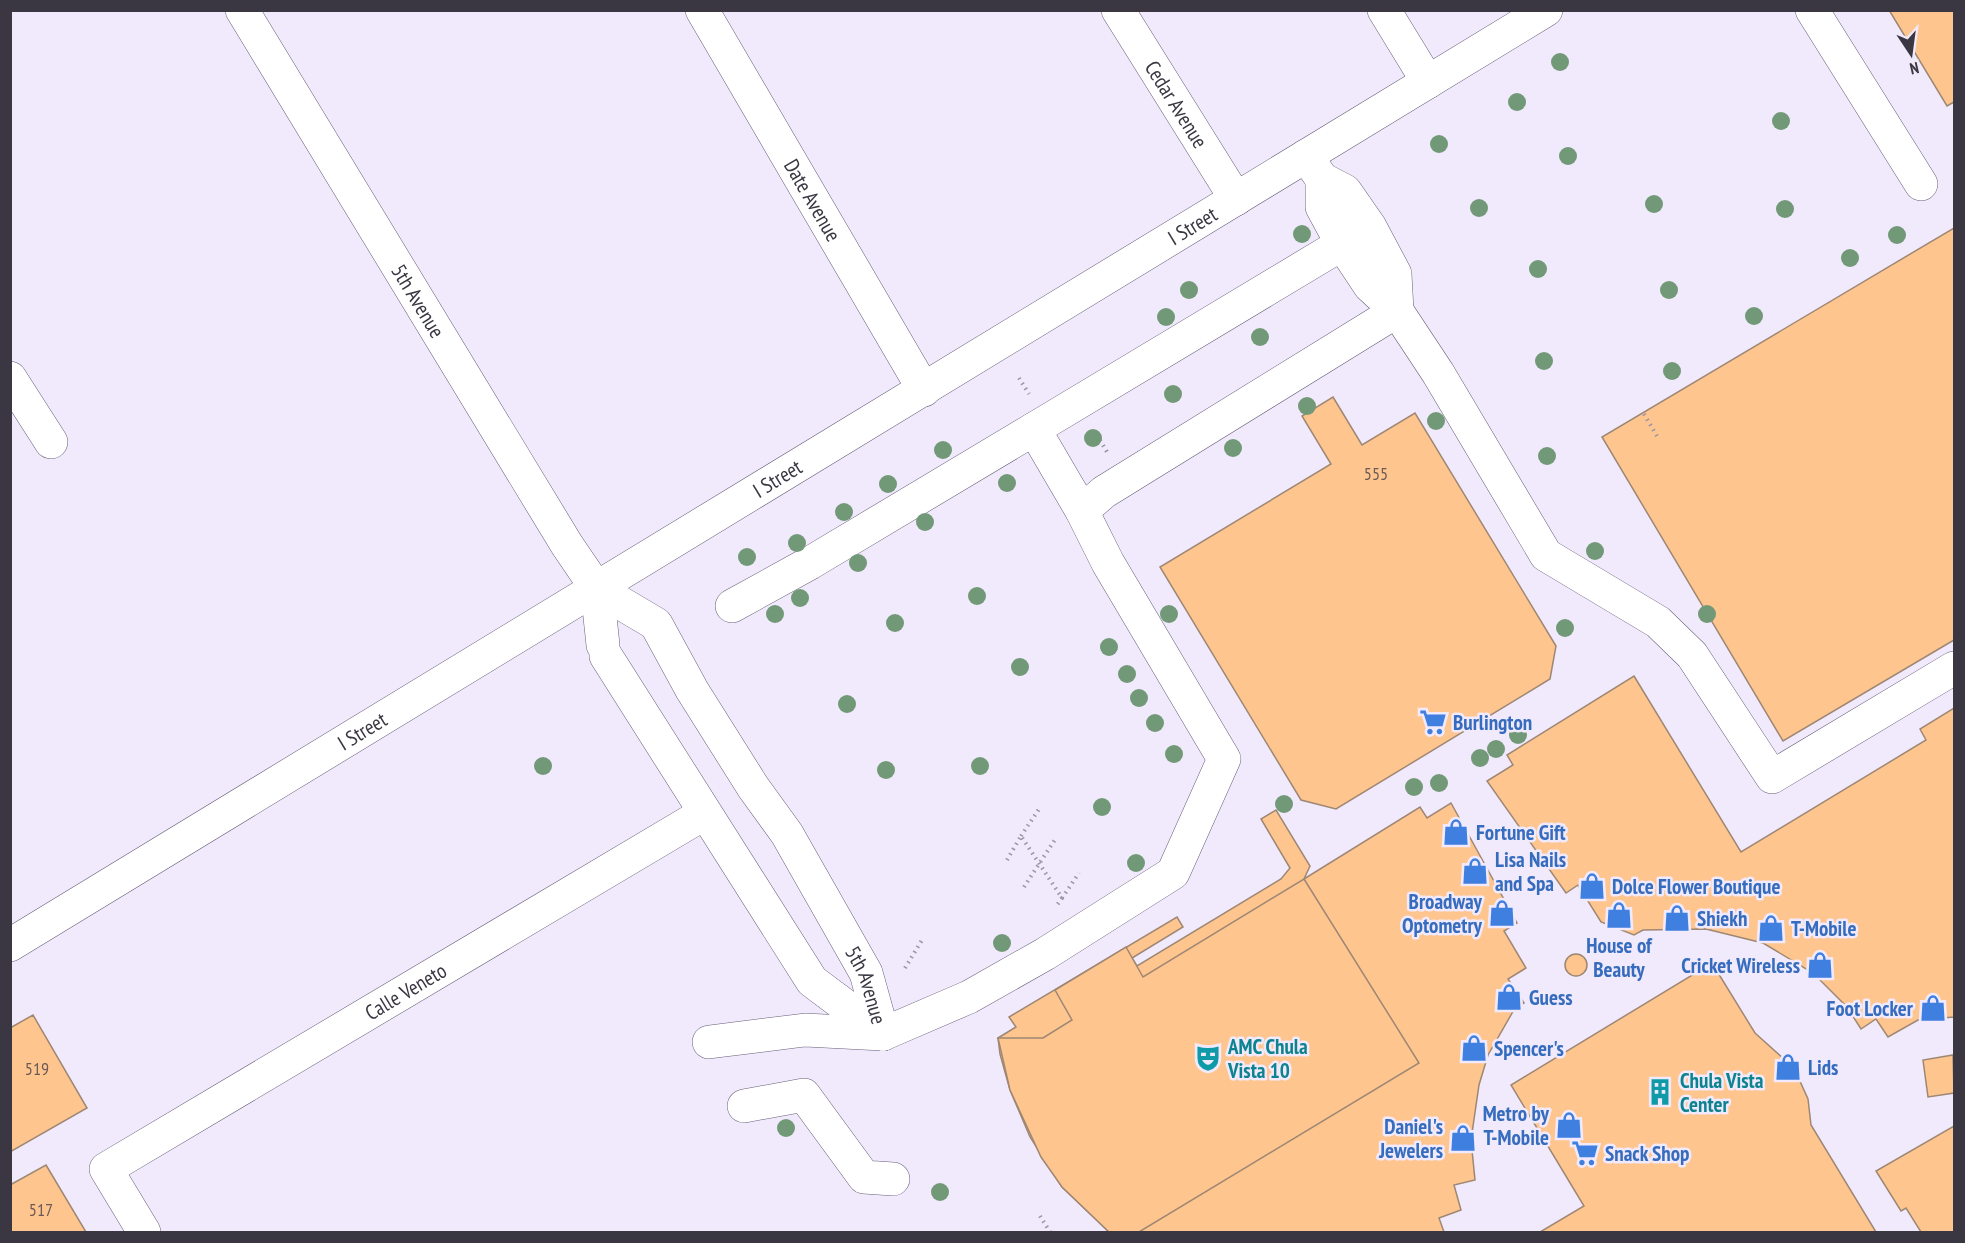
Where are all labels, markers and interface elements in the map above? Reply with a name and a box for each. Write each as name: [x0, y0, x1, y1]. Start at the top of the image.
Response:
north arrow: [1881, 24, 1941, 84]
street label: Cedar Avenue: [1139, 55, 1214, 153]
text: N: [1908, 58, 1921, 79]
street label: Date Avenue: [778, 154, 848, 246]
street label: I Street: [1163, 200, 1222, 251]
street label: 5th Avenue: [386, 259, 451, 342]
street label: I Street: [747, 453, 807, 503]
house number: 555: [1364, 462, 1388, 485]
street label: I Street: [332, 705, 392, 756]
supermarket icon: Burlington: [1418, 707, 1448, 737]
place label: Burlington: [1453, 709, 1532, 736]
shop icon: Fortune Gift: [1441, 817, 1471, 847]
place label: Fortune Gift: [1476, 819, 1566, 846]
place label: Lisa Nails and Spa: [1495, 846, 1566, 897]
shop icon: Lisa Nails and Spa: [1460, 856, 1490, 886]
shop icon: Dolce Flower Boutique: [1577, 871, 1607, 901]
place label: Dolce Flower Boutique: [1612, 873, 1780, 900]
place label: Broadway Optometry: [1402, 888, 1483, 939]
shop icon: Broadway Optometry: [1487, 898, 1517, 928]
shop icon: House of Beauty: [1604, 900, 1634, 930]
shop icon: Shiekh: [1662, 903, 1692, 933]
place label: Shiekh: [1697, 905, 1747, 932]
shop icon: T-Mobile: [1756, 913, 1786, 943]
place label: T-Mobile: [1791, 915, 1856, 942]
place label: House of Beauty: [1586, 932, 1653, 983]
street label: 5th Avenue: [840, 941, 893, 1027]
shop icon: Cricket Wireless: [1805, 950, 1835, 980]
place label: Cricket Wireless: [1681, 952, 1800, 979]
street label: Calle Veneto: [360, 956, 451, 1026]
shop icon: Guess: [1494, 982, 1524, 1012]
place label: Guess: [1529, 984, 1573, 1011]
shop icon: Foot Locker: [1918, 993, 1948, 1023]
place label: Foot Locker: [1826, 995, 1914, 1022]
place label: AMC Chula Vista 10: [1227, 1033, 1308, 1084]
shop icon: Spencer's: [1459, 1033, 1489, 1063]
place label: Spencer's: [1494, 1035, 1564, 1062]
theatre icon: AMC Chula Vista 10: [1193, 1043, 1223, 1073]
shop icon: Lids: [1773, 1052, 1803, 1082]
place label: Lids: [1808, 1054, 1838, 1081]
house number: 519: [25, 1057, 49, 1080]
place label: Chula Vista Center: [1680, 1067, 1764, 1118]
building icon: Chula Vista Center: [1645, 1077, 1675, 1107]
place label: Metro by T-Mobile: [1483, 1100, 1550, 1151]
shop icon: Metro by T-Mobile: [1554, 1110, 1584, 1140]
place label: Daniel's Jewelers: [1378, 1113, 1443, 1164]
shop icon: Daniel's Jewelers: [1448, 1123, 1478, 1153]
supermarket icon: Snack Shop: [1570, 1138, 1600, 1168]
place label: Snack Shop: [1605, 1140, 1689, 1167]
house number: 517: [29, 1198, 53, 1221]

